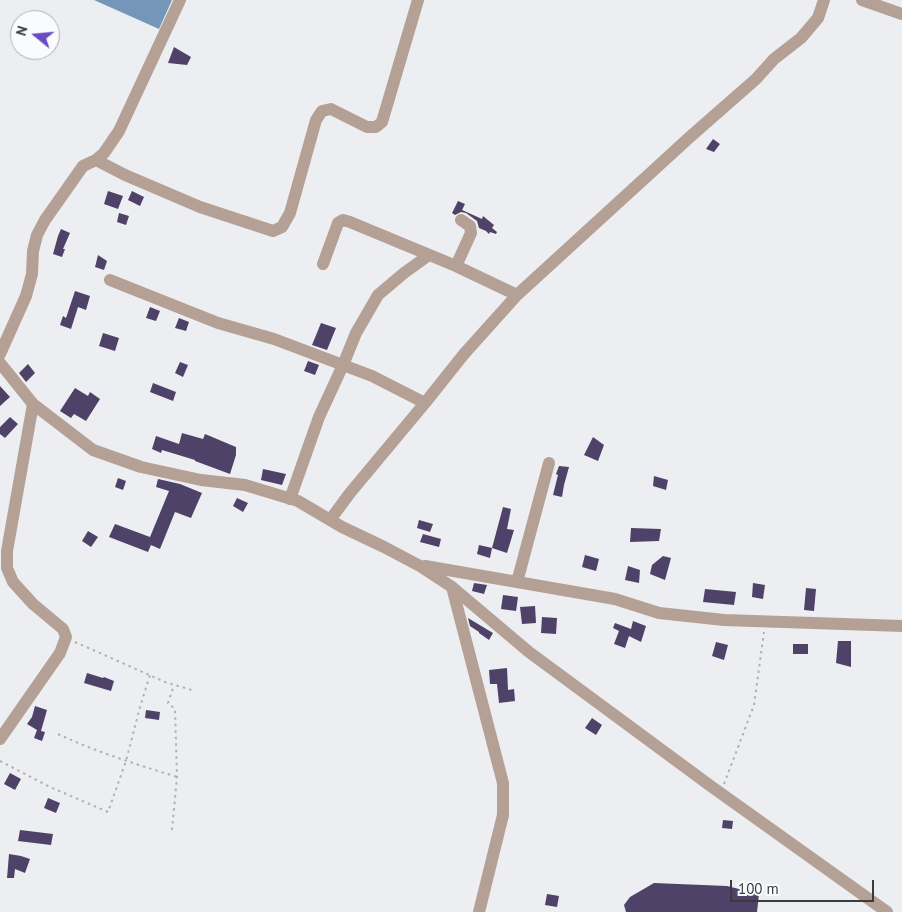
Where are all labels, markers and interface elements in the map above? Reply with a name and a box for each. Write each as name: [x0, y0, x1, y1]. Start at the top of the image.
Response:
north arrow: [10, 10, 60, 60]
text: N: [12, 24, 32, 38]
scale bar: [732, 870, 876, 902]
text: 100 m: [738, 879, 779, 898]

